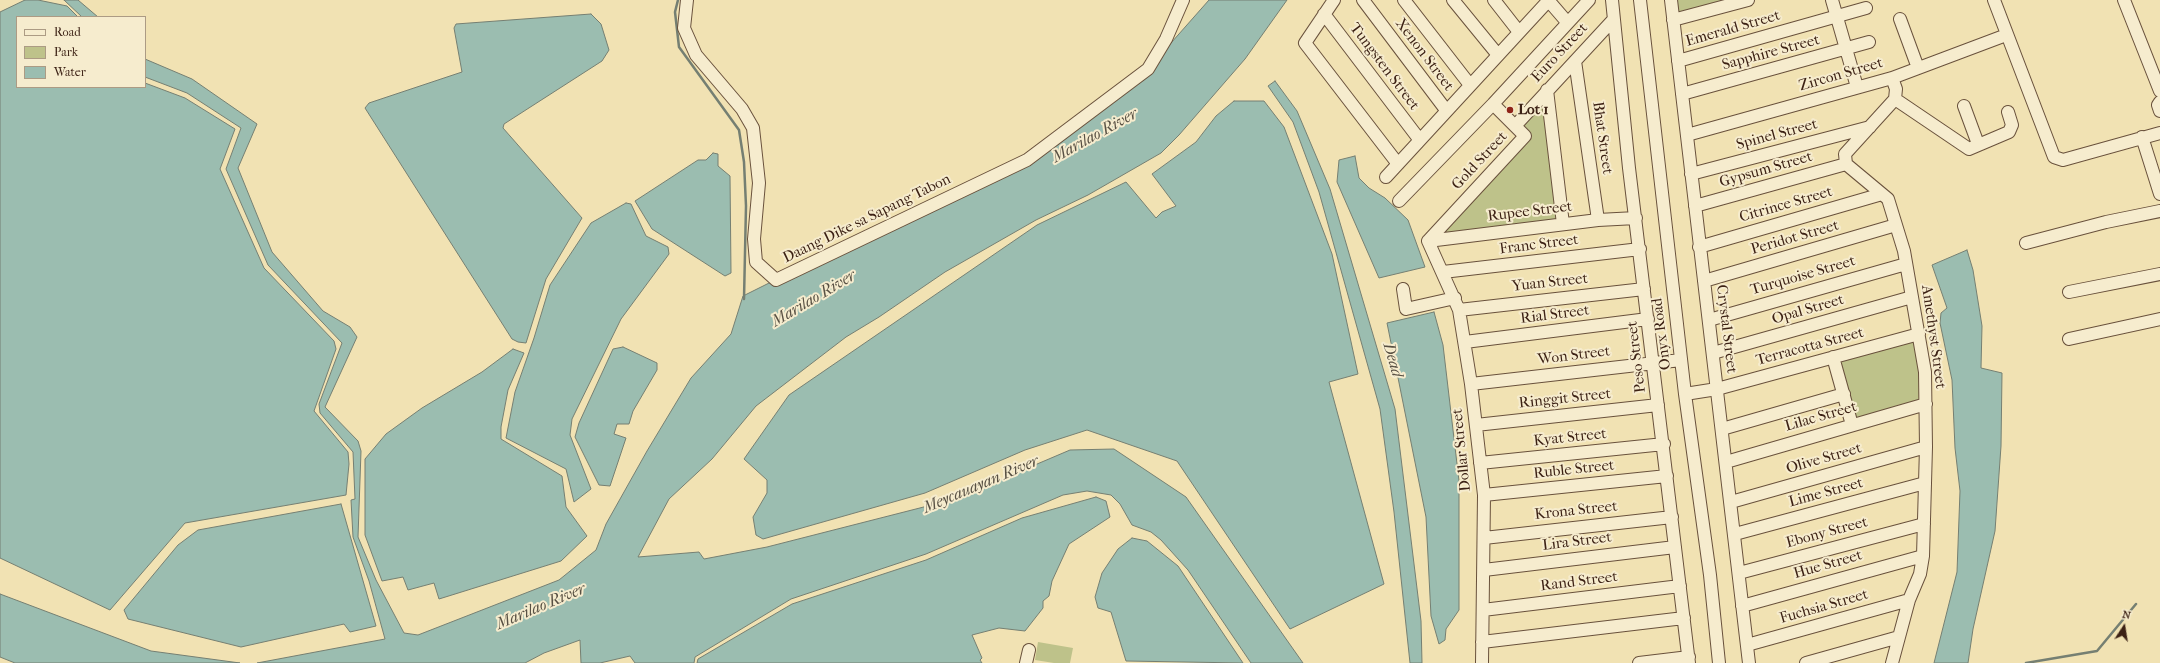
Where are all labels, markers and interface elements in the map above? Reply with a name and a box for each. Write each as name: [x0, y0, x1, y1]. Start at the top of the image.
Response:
street label: Emerald Street: [1684, 7, 1782, 51]
street label: Xenon Street: [1391, 15, 1457, 95]
legend: [16, 16, 146, 88]
street label: Tungsten Street: [1345, 20, 1423, 114]
street label: Euro Street: [1528, 20, 1592, 86]
text: Road: [54, 25, 81, 39]
street label: Sapphire Street: [1720, 31, 1822, 75]
text: Park: [54, 45, 78, 59]
street label: Zircon Street: [1797, 54, 1885, 96]
text: Water: [54, 65, 86, 79]
street label: Bhat Street: [1588, 100, 1616, 176]
place label: Lot 1: [1518, 101, 1549, 119]
water label: Marilao River: [1049, 105, 1141, 167]
marker: Lot 1: [1505, 105, 1515, 115]
street label: Spinel Street: [1734, 116, 1820, 154]
street label: Gold Street: [1448, 128, 1512, 194]
street label: Gypsum Street: [1717, 148, 1815, 192]
street label: Daang Dike sa Sapang Tabon: [780, 170, 954, 268]
street label: Citrince Street: [1737, 183, 1835, 227]
street label: Rupee Street: [1487, 198, 1573, 226]
street label: Peridot Street: [1749, 217, 1841, 259]
street label: Franc Street: [1498, 231, 1580, 259]
street label: Turquoise Street: [1748, 252, 1858, 300]
water label: Marilao River: [768, 266, 860, 332]
street label: Yuan Street: [1511, 270, 1589, 296]
street label: Crystal Street: [1712, 284, 1740, 374]
street label: Amethyst Street: [1917, 284, 1949, 390]
street label: Opal Street: [1770, 291, 1846, 329]
street label: Onyx Road: [1649, 297, 1675, 371]
street label: Rial Street: [1520, 302, 1590, 328]
street label: Peso Street: [1624, 320, 1650, 394]
street label: Terracotta Street: [1754, 324, 1866, 370]
water label: Dead: [1378, 341, 1406, 379]
street label: Won Street: [1537, 343, 1611, 369]
street label: Ringgit Street: [1518, 385, 1612, 413]
street label: Lilac Street: [1783, 398, 1859, 436]
street label: Dollar Street: [1449, 408, 1475, 492]
street label: Kyat Street: [1533, 425, 1607, 451]
street label: Olive Street: [1784, 440, 1864, 478]
water label: Meycauayan River: [920, 452, 1042, 518]
street label: Ruble Street: [1533, 457, 1615, 483]
street label: Lime Street: [1787, 474, 1865, 512]
street label: Krona Street: [1534, 498, 1618, 524]
street label: Ebony Street: [1784, 513, 1870, 553]
street label: Lira Street: [1541, 529, 1613, 555]
street label: Hue Street: [1792, 547, 1864, 583]
street label: Rand Street: [1539, 568, 1619, 596]
water label: Marilao River: [494, 580, 588, 634]
street label: Fuchsia Street: [1778, 586, 1870, 628]
north arrow: [2104, 607, 2144, 647]
text: N: [2121, 608, 2132, 622]

